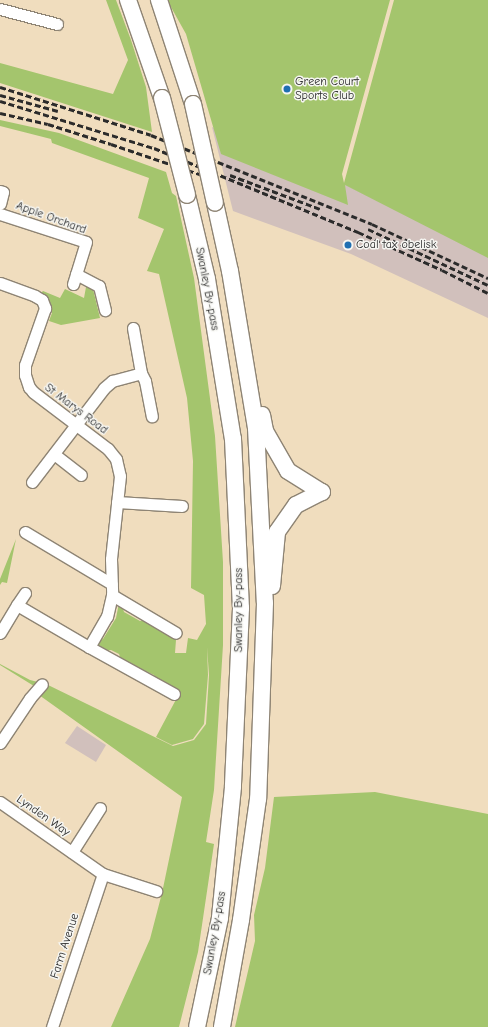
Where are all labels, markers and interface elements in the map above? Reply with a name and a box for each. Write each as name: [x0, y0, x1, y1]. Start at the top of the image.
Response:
place label: Green Court Sports Club: [295, 75, 359, 103]
marker: Green Court Sports Club: [282, 84, 292, 94]
street label: Apple Orchard: [14, 199, 88, 237]
place label: Coal tax obelisk: [356, 238, 436, 252]
marker: Coal tax obelisk: [343, 240, 353, 250]
street label: Swanley By-pass: [192, 246, 222, 332]
street label: St Marys Road: [42, 381, 110, 437]
street label: Swanley By-pass: [232, 568, 246, 652]
street label: Lynden Way: [13, 792, 73, 840]
street label: Swanley By-pass: [201, 890, 229, 976]
street label: Farm Avenue: [48, 912, 82, 980]

